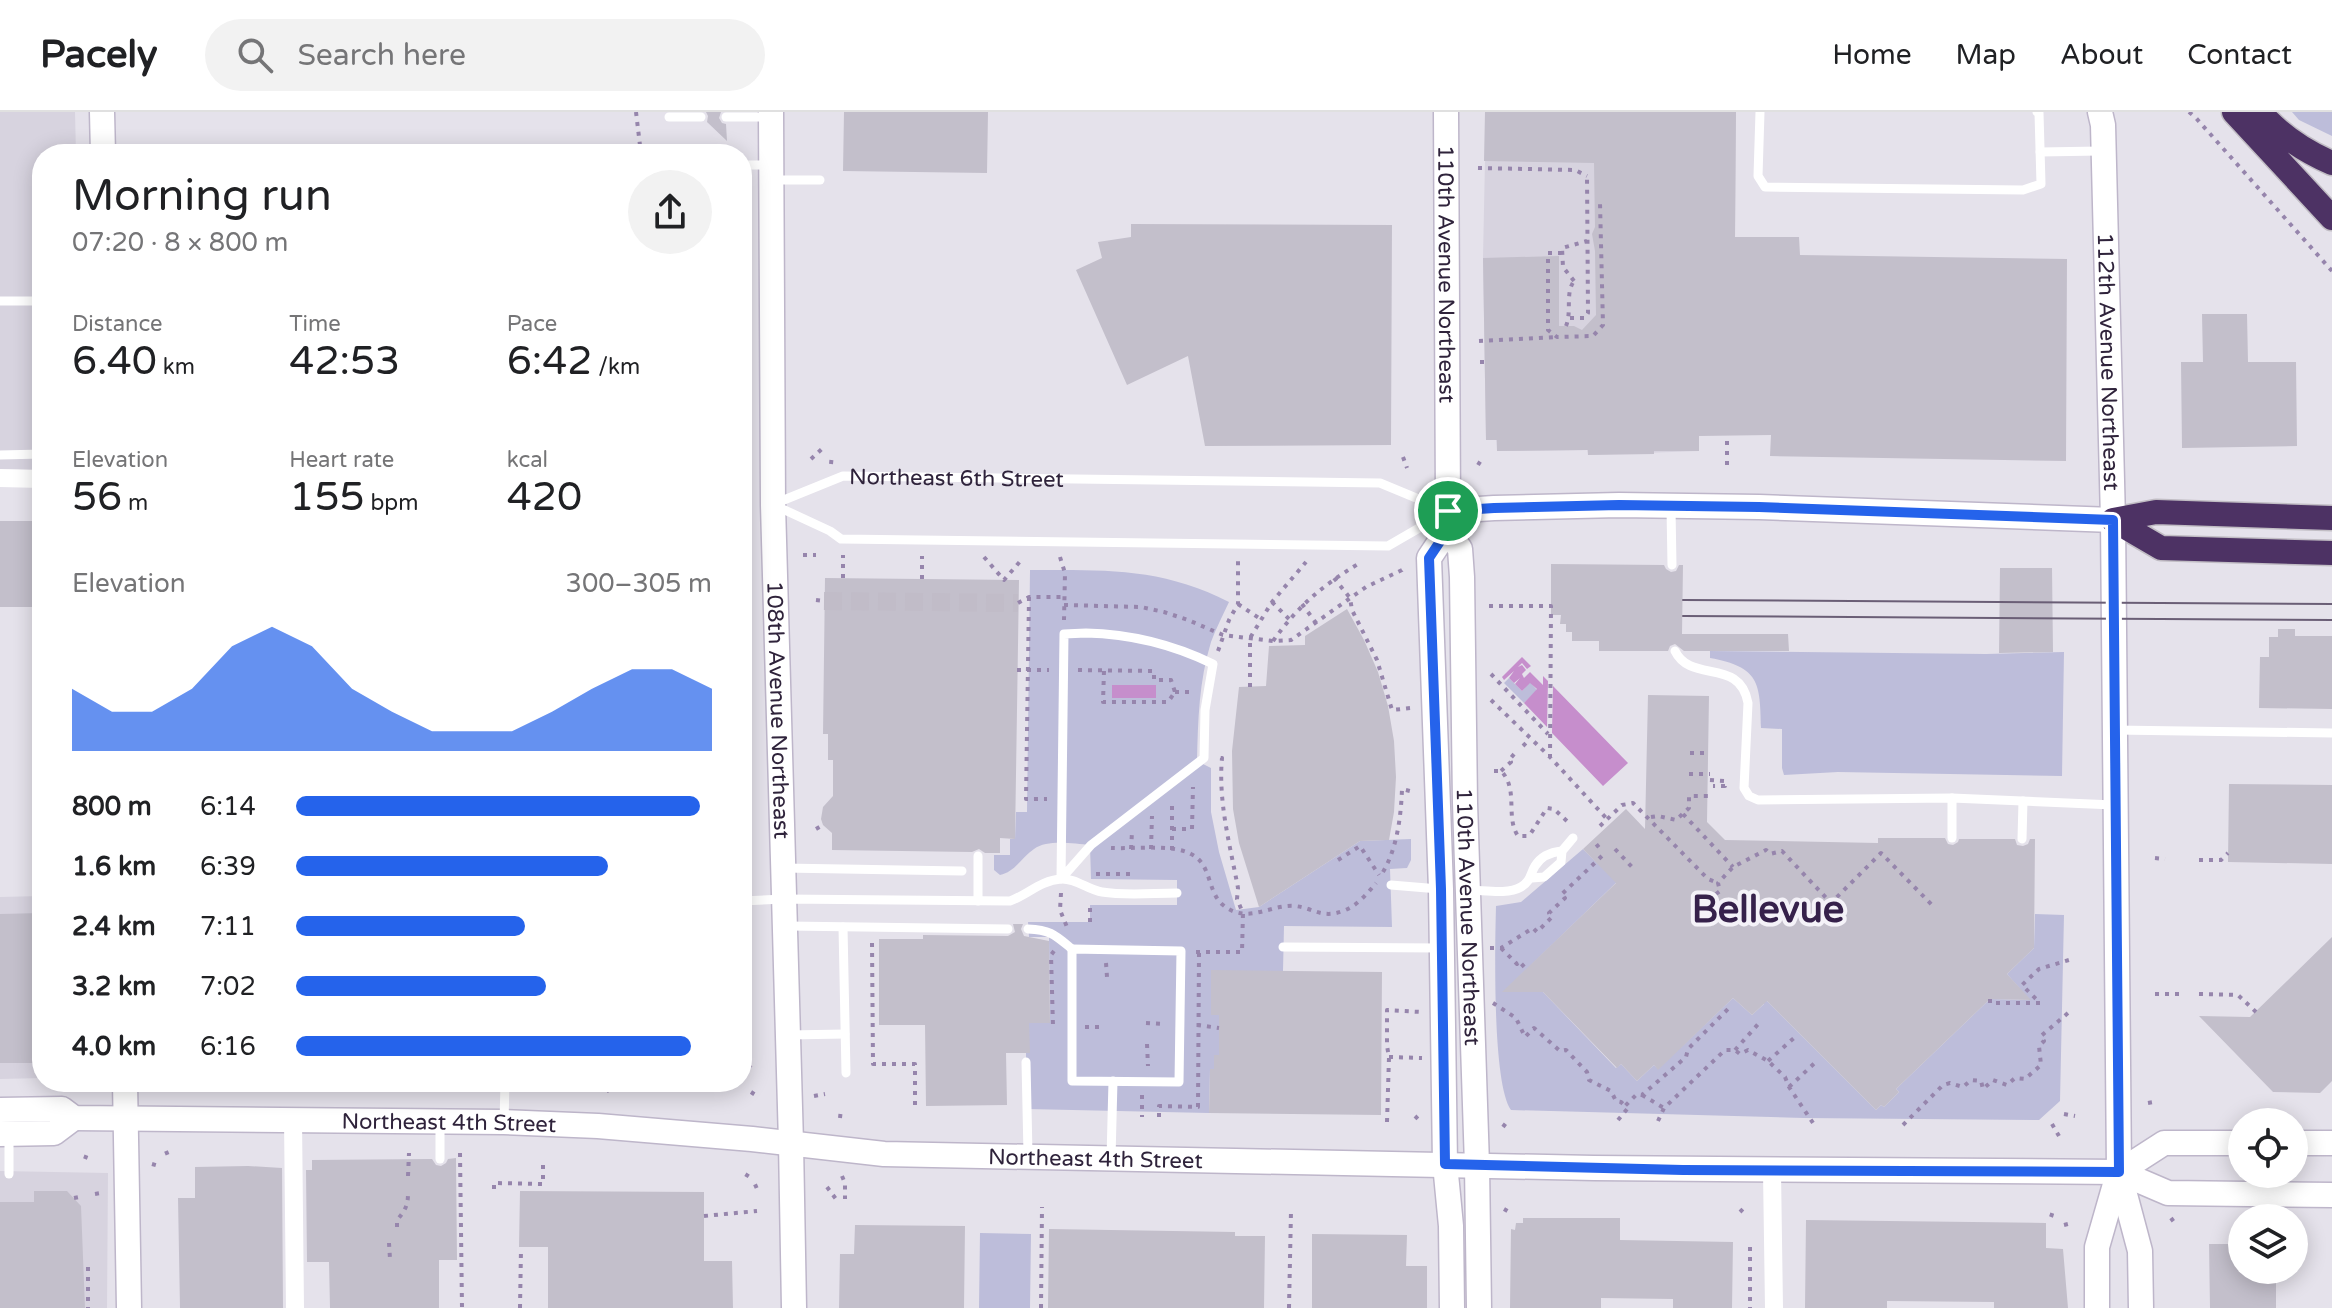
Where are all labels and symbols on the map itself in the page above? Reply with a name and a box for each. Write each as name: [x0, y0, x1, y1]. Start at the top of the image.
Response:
street label: 110th Avenue Northeast: [1432, 145, 1459, 403]
street label: 112th Avenue Northeast: [2092, 232, 2124, 491]
street label: Northeast 6th Street: [849, 464, 1064, 493]
pin: [1414, 477, 1482, 545]
street label: 108th Avenue Northeast: [761, 581, 794, 839]
street label: 110th Avenue Northeast: [1451, 787, 1485, 1046]
district label: Bellevue: [1692, 887, 1844, 933]
street label: Northeast 4th Street: [341, 1108, 557, 1138]
street label: Northeast 4th Street: [988, 1144, 1203, 1174]

